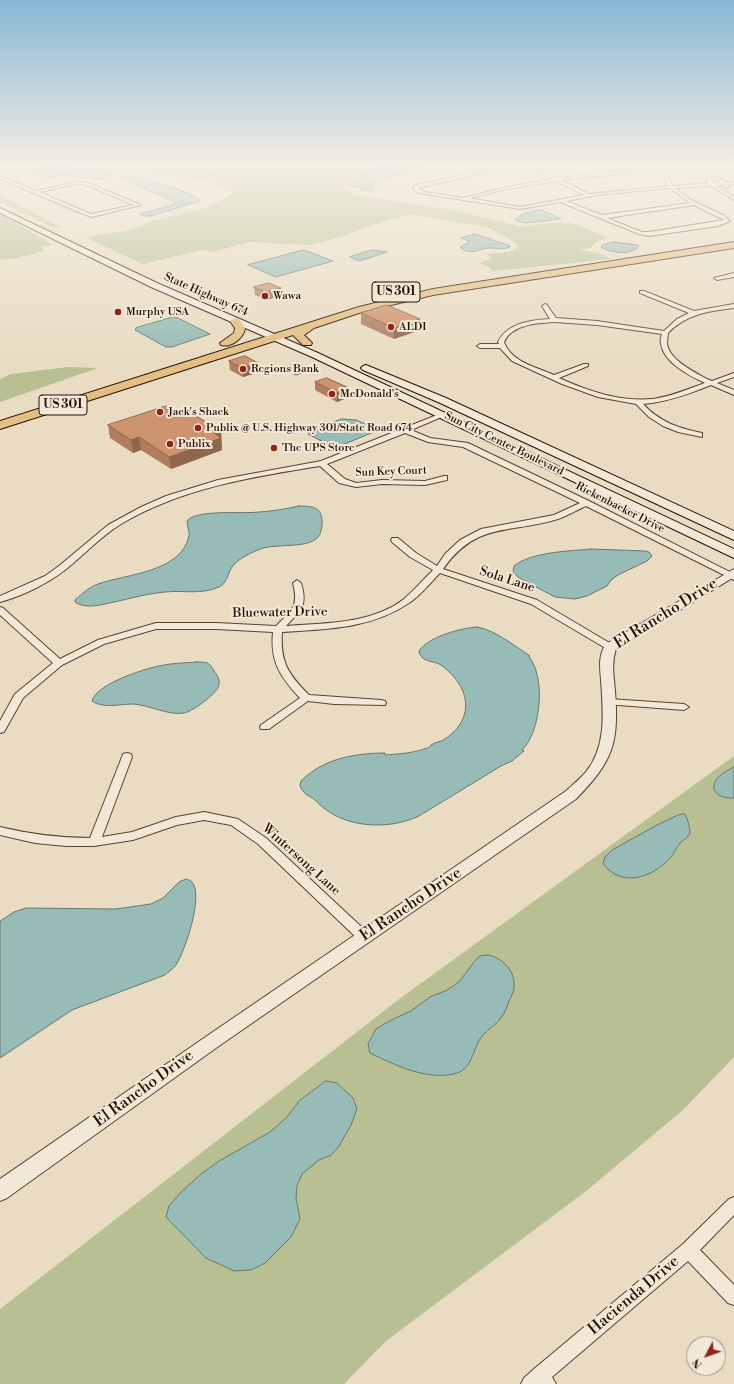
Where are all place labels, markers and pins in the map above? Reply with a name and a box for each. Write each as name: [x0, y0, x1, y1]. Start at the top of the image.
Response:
place label: Wawa: [273, 289, 301, 303]
marker: Wawa: [260, 291, 270, 301]
place label: Murphy USA: [126, 305, 189, 319]
marker: Murphy USA: [113, 307, 123, 317]
place label: ALDI: [399, 320, 427, 334]
marker: ALDI: [386, 322, 396, 332]
place label: Regions Bank: [251, 362, 319, 376]
marker: Regions Bank: [238, 364, 248, 374]
place label: McDonald's: [340, 387, 399, 401]
marker: McDonald's: [327, 389, 337, 399]
place label: Jack's Shack: [168, 405, 229, 419]
marker: Jack's Shack: [155, 407, 165, 417]
place label: Publix @ U.S. Highway 301/State Road 674: [206, 421, 412, 435]
marker: Publix @ U.S. Highway 301/State Road 674: [193, 423, 203, 433]
place label: Publix: [178, 437, 211, 451]
marker: Publix: [165, 439, 175, 449]
place label: The UPS Store: [282, 441, 355, 455]
marker: The UPS Store: [269, 443, 279, 453]

